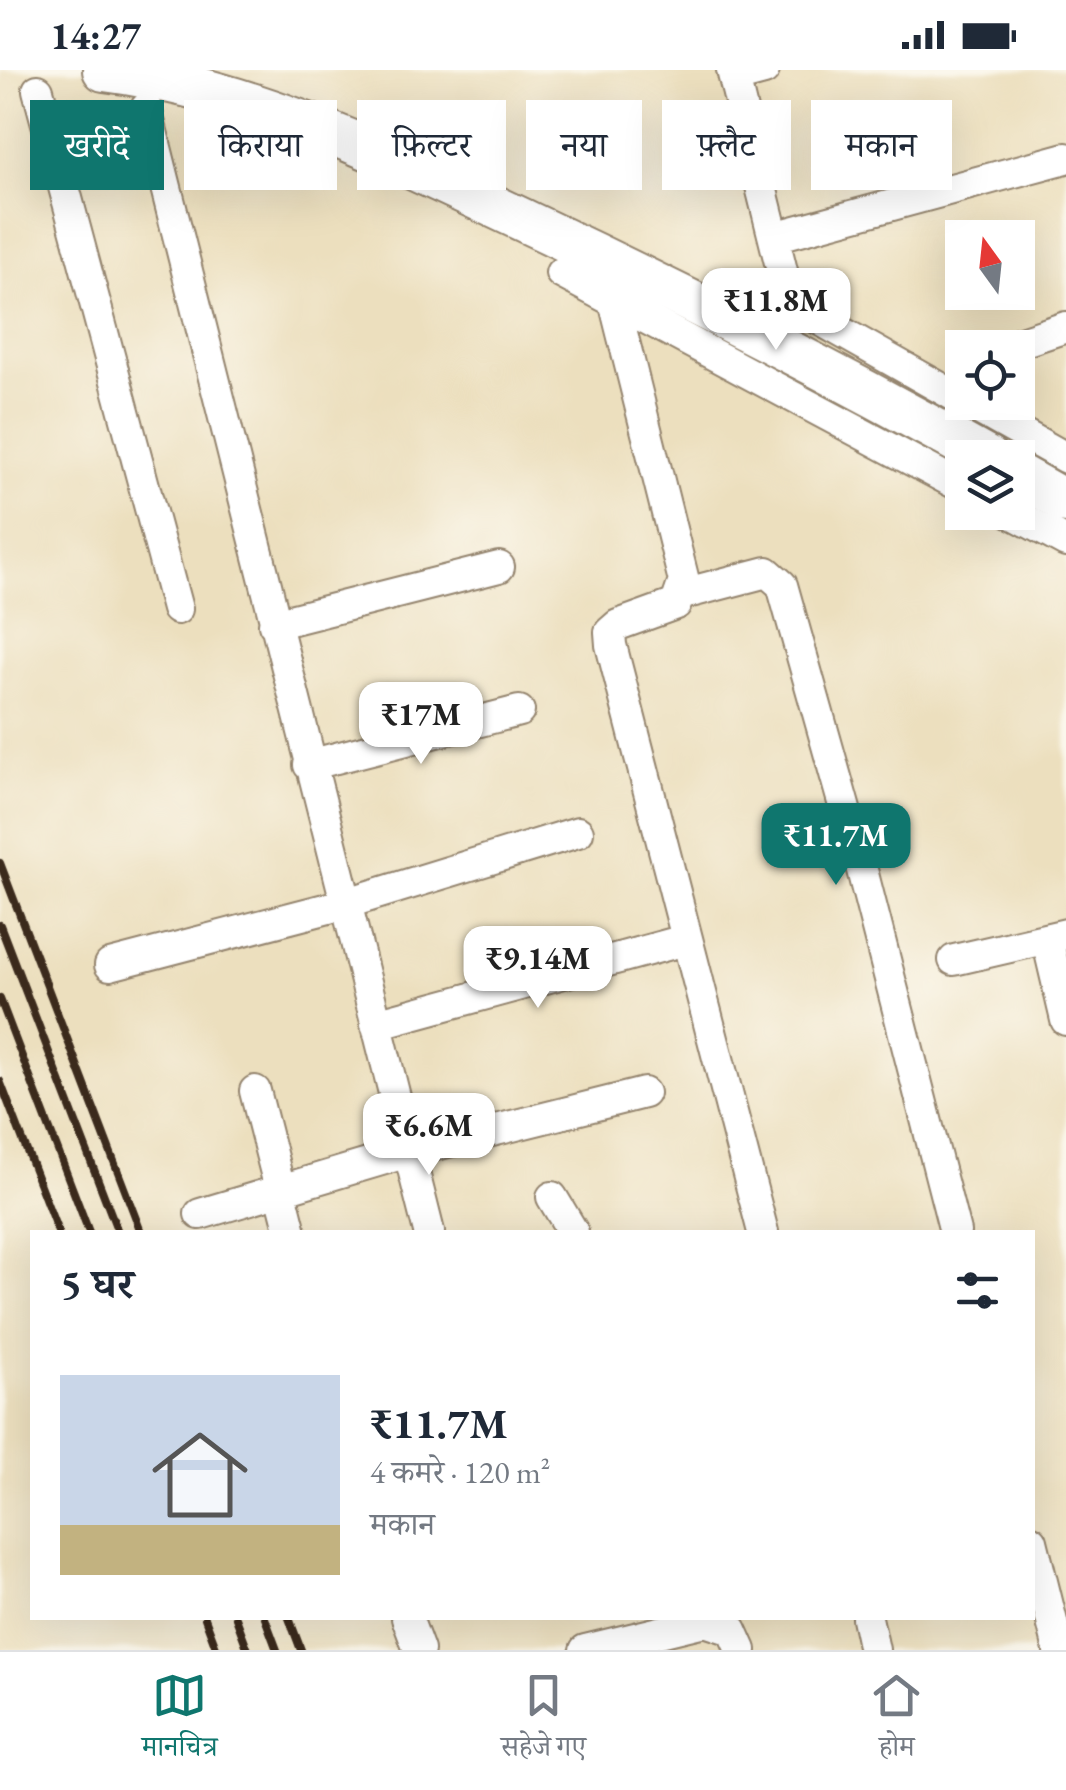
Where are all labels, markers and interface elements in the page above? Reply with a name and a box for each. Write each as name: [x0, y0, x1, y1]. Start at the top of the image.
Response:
text: 14:27: [50, 11, 141, 60]
chip: खरीदें: [30, 100, 164, 190]
chip: किराया: [184, 100, 337, 190]
chip: फ़िल्टर: [357, 100, 506, 190]
chip: नया: [526, 100, 642, 190]
chip: फ़्लैट: [662, 100, 791, 190]
chip: मकान: [811, 100, 952, 190]
north arrow: [945, 220, 1035, 310]
map controls: [945, 220, 1035, 530]
pin: ₹11.8M: [695, 268, 857, 353]
text: ₹11.8M: [724, 279, 828, 321]
button: locate: [945, 330, 1035, 420]
button: layers: [945, 440, 1035, 530]
pin: ₹17M: [362, 682, 480, 767]
text: ₹17M: [381, 693, 461, 735]
pin: ₹11.7M: [755, 803, 917, 888]
text: ₹11.7M: [784, 814, 888, 856]
pin: ₹9.14M: [457, 926, 619, 1011]
text: ₹9.14M: [486, 937, 590, 979]
pin: ₹6.6M: [359, 1093, 499, 1178]
text: ₹6.6M: [385, 1104, 473, 1146]
text: 5 घर: [60, 1256, 134, 1311]
icon: filters: [950, 1263, 1005, 1318]
text: ₹11.7M: [370, 1396, 508, 1451]
icon: home: [140, 1415, 260, 1535]
text: 4 कमरे · 120 m²: [370, 1451, 550, 1493]
text: मकान: [370, 1503, 435, 1545]
tab: मानचित्र: [142, 1668, 218, 1774]
tab: सहेजे गए: [501, 1668, 586, 1774]
tab: होम: [869, 1668, 924, 1774]

